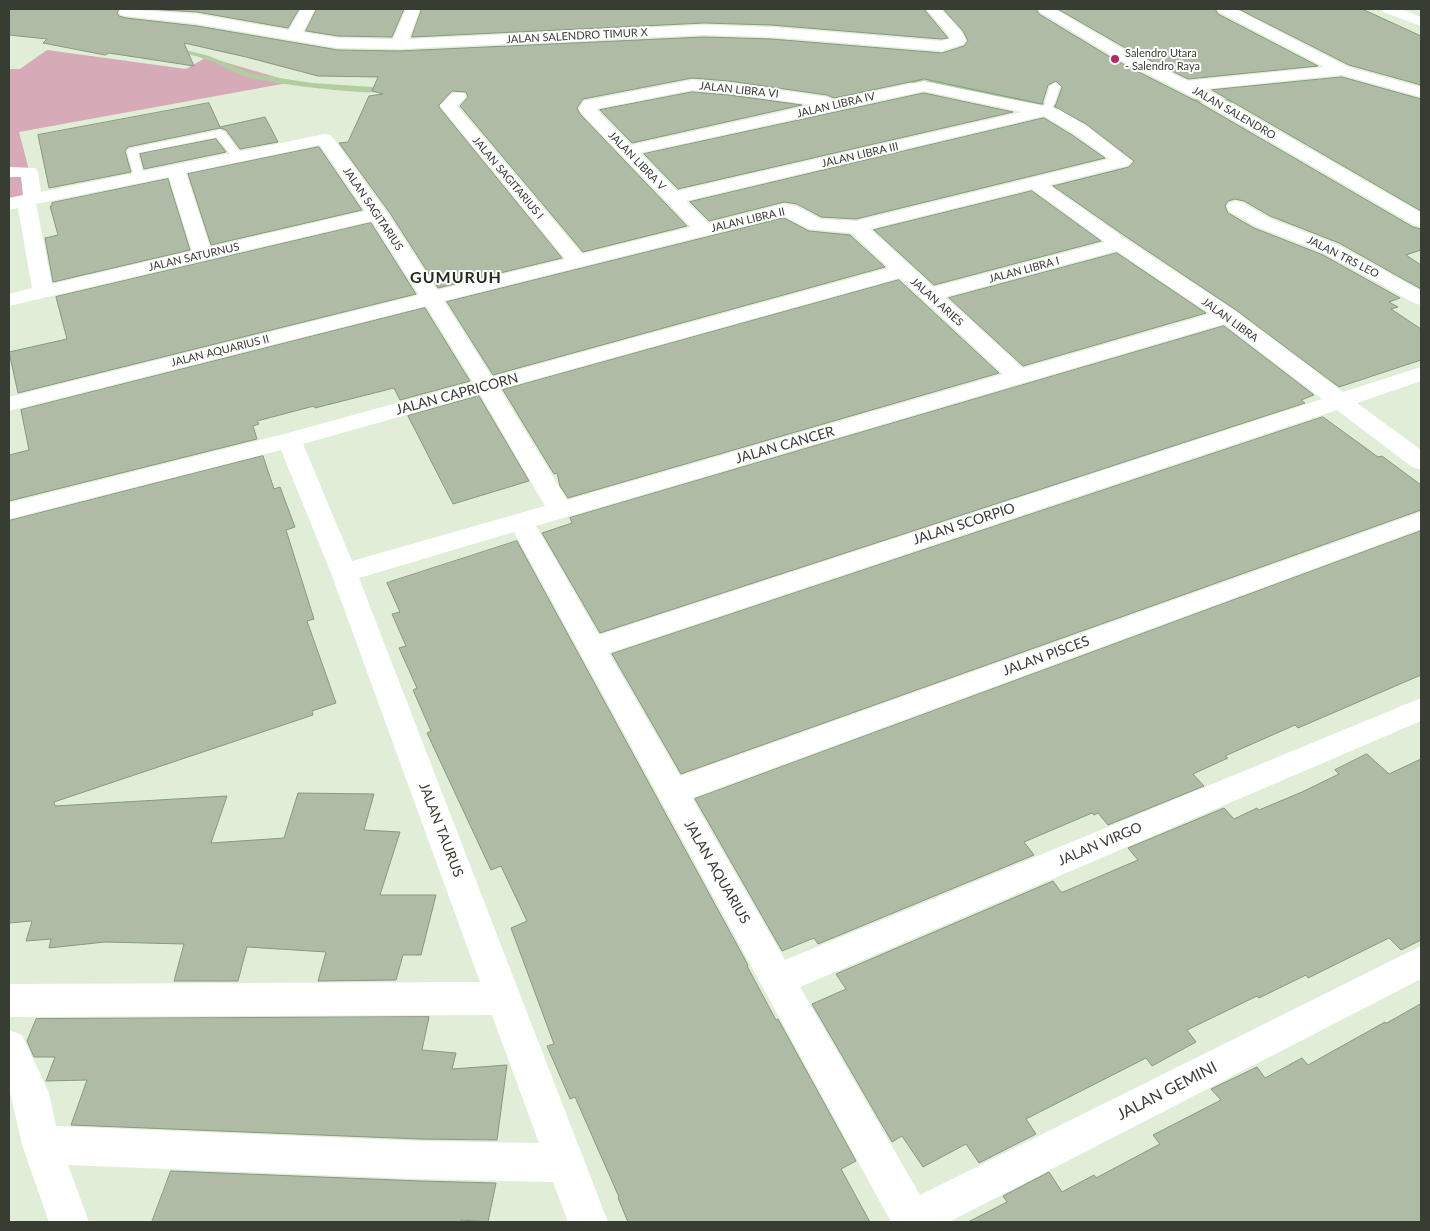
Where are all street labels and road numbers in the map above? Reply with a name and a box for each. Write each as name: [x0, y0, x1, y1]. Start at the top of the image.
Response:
street label: JALAN SALENDRO TIMUR X: [506, 26, 648, 46]
street label: JALAN LIBRA VI: [699, 79, 779, 101]
street label: JALAN SALENDRO: [1190, 84, 1278, 142]
street label: JALAN LIBRA IV: [796, 90, 876, 120]
street label: JALAN LIBRA V: [606, 129, 668, 193]
street label: JALAN SAGITARIUS I: [470, 134, 546, 222]
street label: JALAN LIBRA III: [820, 140, 900, 170]
street label: JALAN SAGITARIUS: [340, 165, 406, 253]
street label: JALAN LIBRA II: [710, 205, 786, 235]
street label: JALAN TRS LEO: [1305, 233, 1381, 281]
street label: JALAN SATURNUS: [147, 240, 241, 274]
street label: JALAN LIBRA I: [987, 254, 1061, 286]
street label: JALAN ARIES: [908, 275, 966, 329]
street label: JALAN LIBRA: [1199, 295, 1261, 345]
street label: JALAN AQUARIUS II: [170, 332, 270, 370]
street label: JALAN CAPRICORN: [394, 370, 520, 418]
street label: JALAN CANCER: [734, 423, 836, 467]
street label: JALAN SCORPIO: [911, 500, 1017, 548]
street label: JALAN PISCES: [1000, 633, 1092, 679]
street label: JALAN TAURUS: [415, 780, 467, 880]
street label: JALAN AQUARIUS: [681, 817, 753, 927]
street label: JALAN VIRGO: [1055, 819, 1145, 869]
street label: JALAN GEMINI: [1114, 1058, 1220, 1124]

